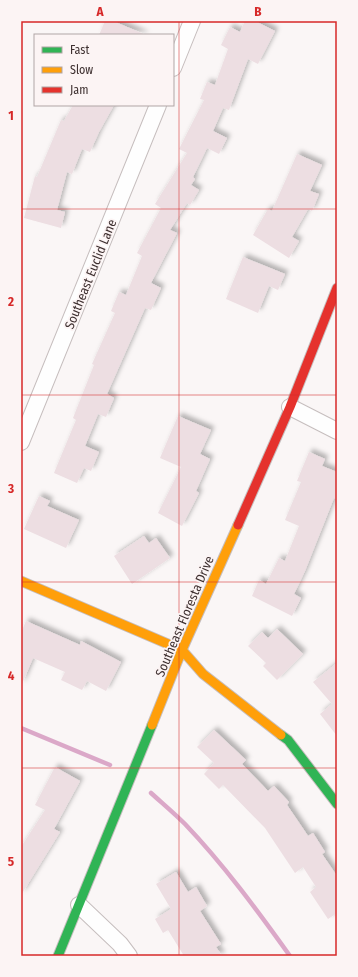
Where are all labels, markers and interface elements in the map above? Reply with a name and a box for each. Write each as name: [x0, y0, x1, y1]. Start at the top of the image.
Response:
text: A: [95, 4, 104, 19]
text: B: [254, 4, 262, 19]
legend: [34, 34, 174, 106]
text: Fast: [70, 43, 89, 57]
text: Slow: [70, 63, 93, 77]
text: Jam: [70, 83, 88, 97]
text: 1: [8, 108, 14, 123]
street label: Southeast Euclid Lane: [62, 217, 119, 331]
text: 2: [7, 294, 14, 309]
text: 3: [7, 481, 14, 496]
street label: Southeast Floresta Drive: [152, 554, 217, 679]
text: 4: [8, 668, 15, 683]
text: 5: [8, 854, 14, 869]

